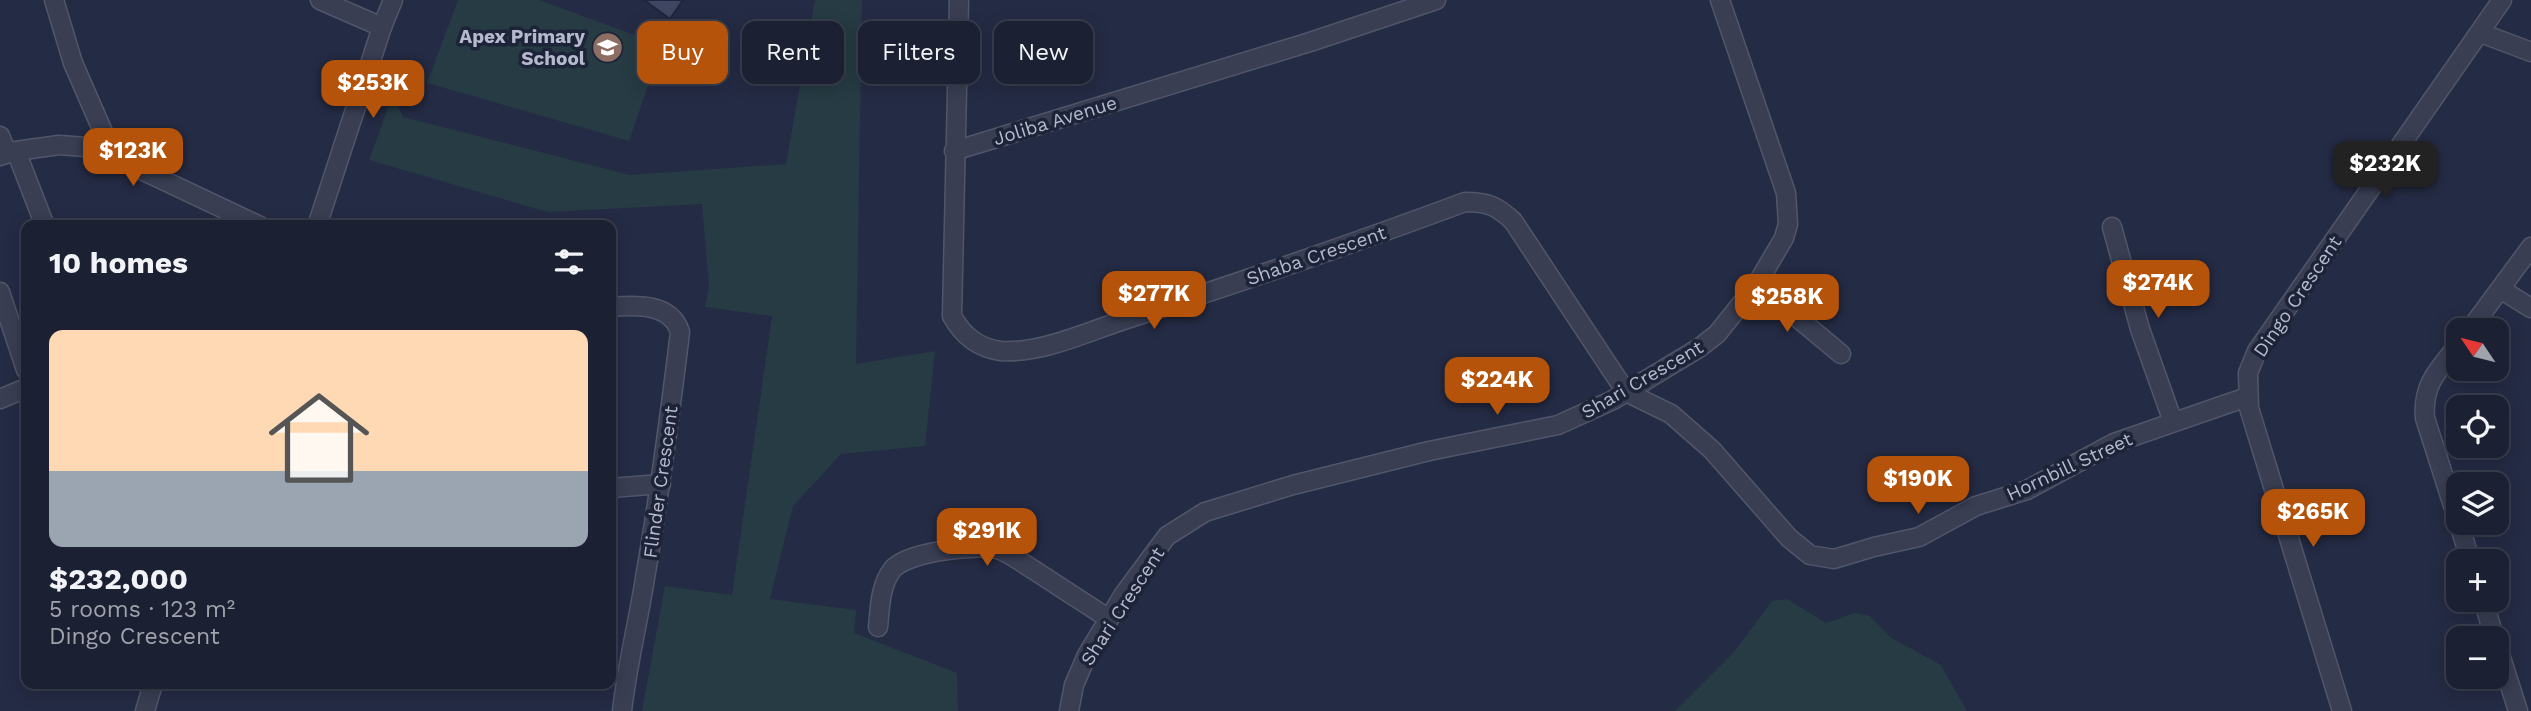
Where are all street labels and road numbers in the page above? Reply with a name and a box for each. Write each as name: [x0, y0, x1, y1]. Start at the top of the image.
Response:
street label: Joliba Avenue: [991, 91, 1120, 150]
street label: Shaba Crescent: [1243, 221, 1389, 290]
street label: Dingo Crescent: [2248, 231, 2346, 361]
street label: Shari Crescent: [1577, 335, 1707, 424]
street label: Flinder Crescent: [638, 404, 683, 560]
street label: Hornbill Street: [2003, 427, 2136, 506]
street label: Shari Crescent: [1076, 543, 1169, 670]

